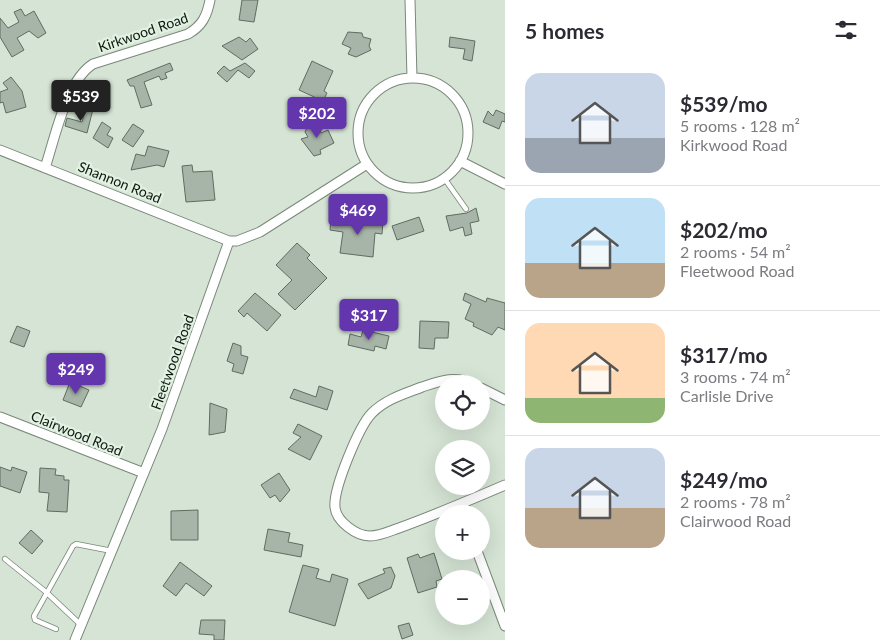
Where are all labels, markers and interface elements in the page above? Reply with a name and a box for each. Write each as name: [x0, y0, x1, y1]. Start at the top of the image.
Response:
street label: Kirkwood Road: [96, 9, 190, 55]
icon: filters: [832, 16, 860, 44]
text: 5 homes: [525, 18, 604, 43]
pin: $539: [51, 80, 111, 122]
text: $539: [62, 86, 100, 105]
text: $539/mo: [680, 91, 768, 116]
icon: home: [565, 93, 625, 153]
pin: $202: [287, 96, 347, 139]
text: $202: [298, 103, 336, 122]
text: 5 rooms · 128 m²: [680, 116, 800, 135]
text: Kirkwood Road: [680, 135, 788, 154]
street label: Shannon Road: [76, 158, 164, 206]
pin: $469: [328, 194, 388, 236]
text: $469: [339, 200, 377, 219]
text: $202/mo: [680, 217, 768, 242]
icon: home: [565, 218, 625, 278]
text: 2 rooms · 54 m²: [680, 242, 791, 261]
text: Fleetwood Road: [680, 261, 794, 280]
pin: $317: [339, 298, 399, 341]
text: $317: [350, 305, 388, 324]
street label: Fleetwood Road: [147, 312, 197, 412]
text: $317/mo: [680, 342, 768, 367]
icon: home: [565, 343, 625, 403]
pin: $249: [46, 352, 106, 395]
text: $249: [57, 359, 95, 378]
text: 3 rooms · 74 m²: [680, 367, 791, 386]
map controls: [435, 375, 490, 625]
button: locate: [435, 375, 490, 430]
text: Carlisle Drive: [680, 386, 773, 405]
street label: Clairwood Road: [29, 407, 125, 459]
button: layers: [435, 440, 490, 495]
text: $249/mo: [680, 467, 768, 492]
icon: home: [565, 468, 625, 528]
text: 2 rooms · 78 m²: [680, 492, 791, 511]
button: +: [435, 505, 490, 560]
text: Clairwood Road: [680, 511, 791, 530]
button: −: [435, 570, 490, 625]

